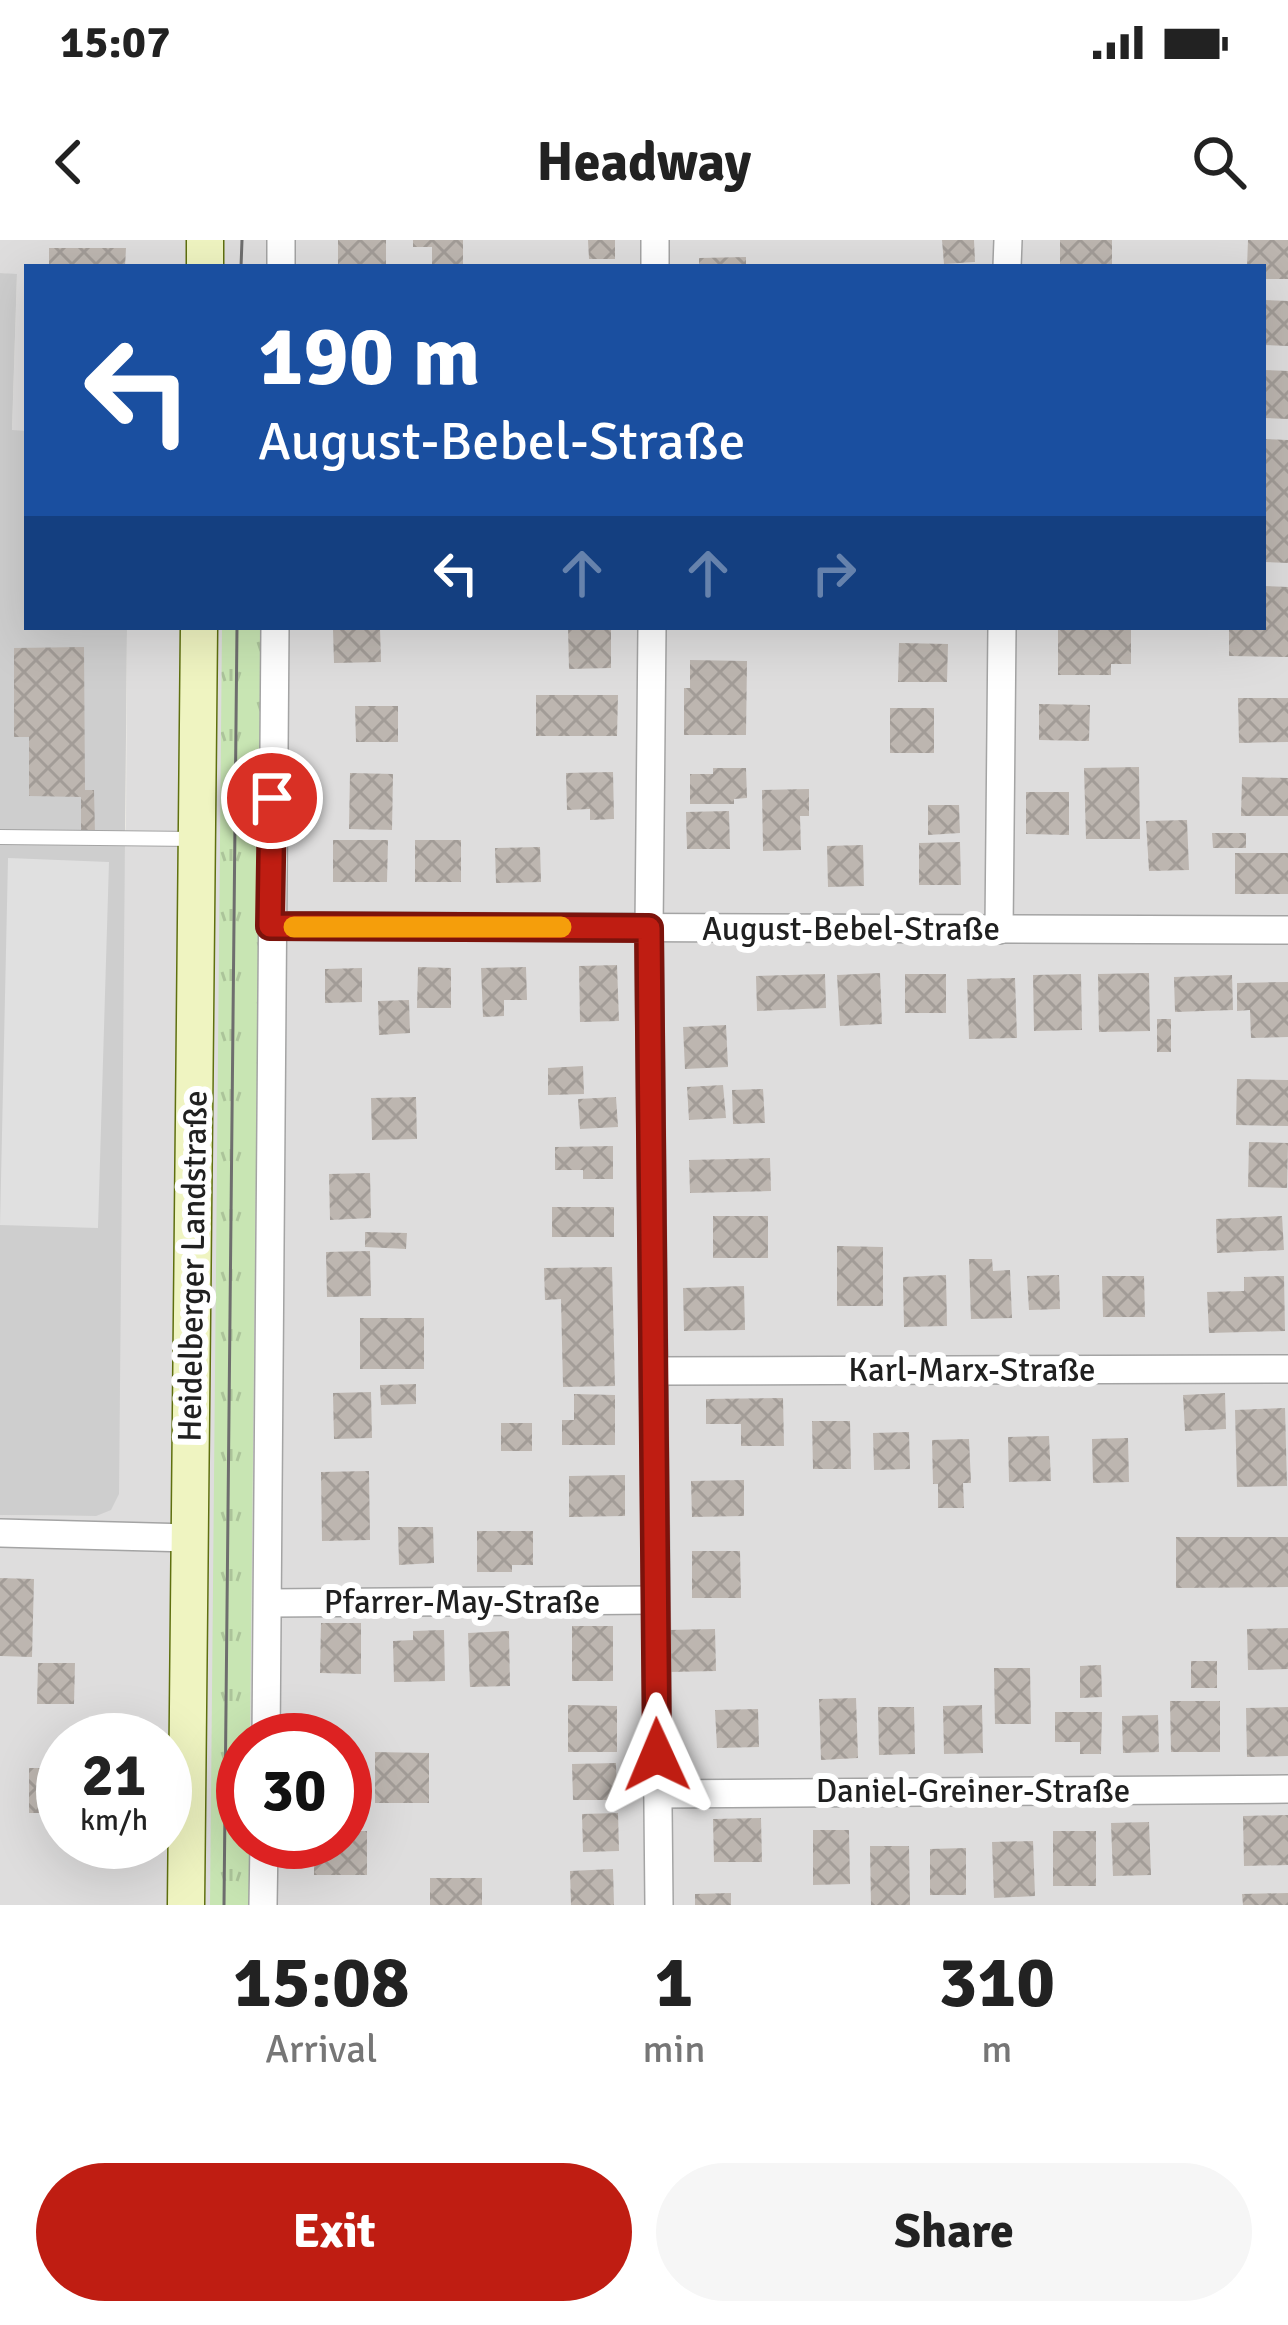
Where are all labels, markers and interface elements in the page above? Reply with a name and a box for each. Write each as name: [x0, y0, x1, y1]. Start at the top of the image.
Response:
text: 15:07: [60, 15, 170, 70]
icon: back: [36, 129, 102, 195]
text: Headway: [537, 129, 751, 196]
icon: search: [1186, 129, 1252, 195]
text: 190 m: [258, 305, 480, 409]
icon: left: [60, 312, 216, 468]
text: August-Bebel-Straße: [258, 408, 746, 475]
icon: left: [423, 540, 489, 606]
icon: ahead: [549, 540, 615, 606]
icon: ahead: [675, 540, 741, 606]
icon: right: [801, 540, 867, 606]
pin: [221, 747, 323, 849]
icon: arrive: [239, 765, 305, 831]
street label: August-Bebel-Straße: [702, 909, 1000, 950]
street label: Heidelberger Landstraße: [169, 1090, 217, 1442]
street label: Karl-Marx-Straße: [848, 1350, 1096, 1391]
street label: Pfarrer-May-Straße: [324, 1582, 600, 1623]
position arrow: [594, 1692, 720, 1818]
speed limit sign: 30: [216, 1713, 372, 1869]
text: 21: [82, 1739, 146, 1813]
street label: Daniel-Greiner-Straße: [816, 1771, 1130, 1812]
text: km/h: [80, 1802, 148, 1839]
text: 15:08: [233, 1938, 410, 2027]
text: 1: [655, 1938, 693, 2027]
text: 310: [938, 1938, 1055, 2027]
text: Arrival: [265, 2025, 377, 2073]
text: min: [643, 2025, 706, 2073]
text: m: [981, 2025, 1012, 2073]
button: Exit: [36, 2163, 632, 2301]
button: Share: [656, 2163, 1252, 2301]

